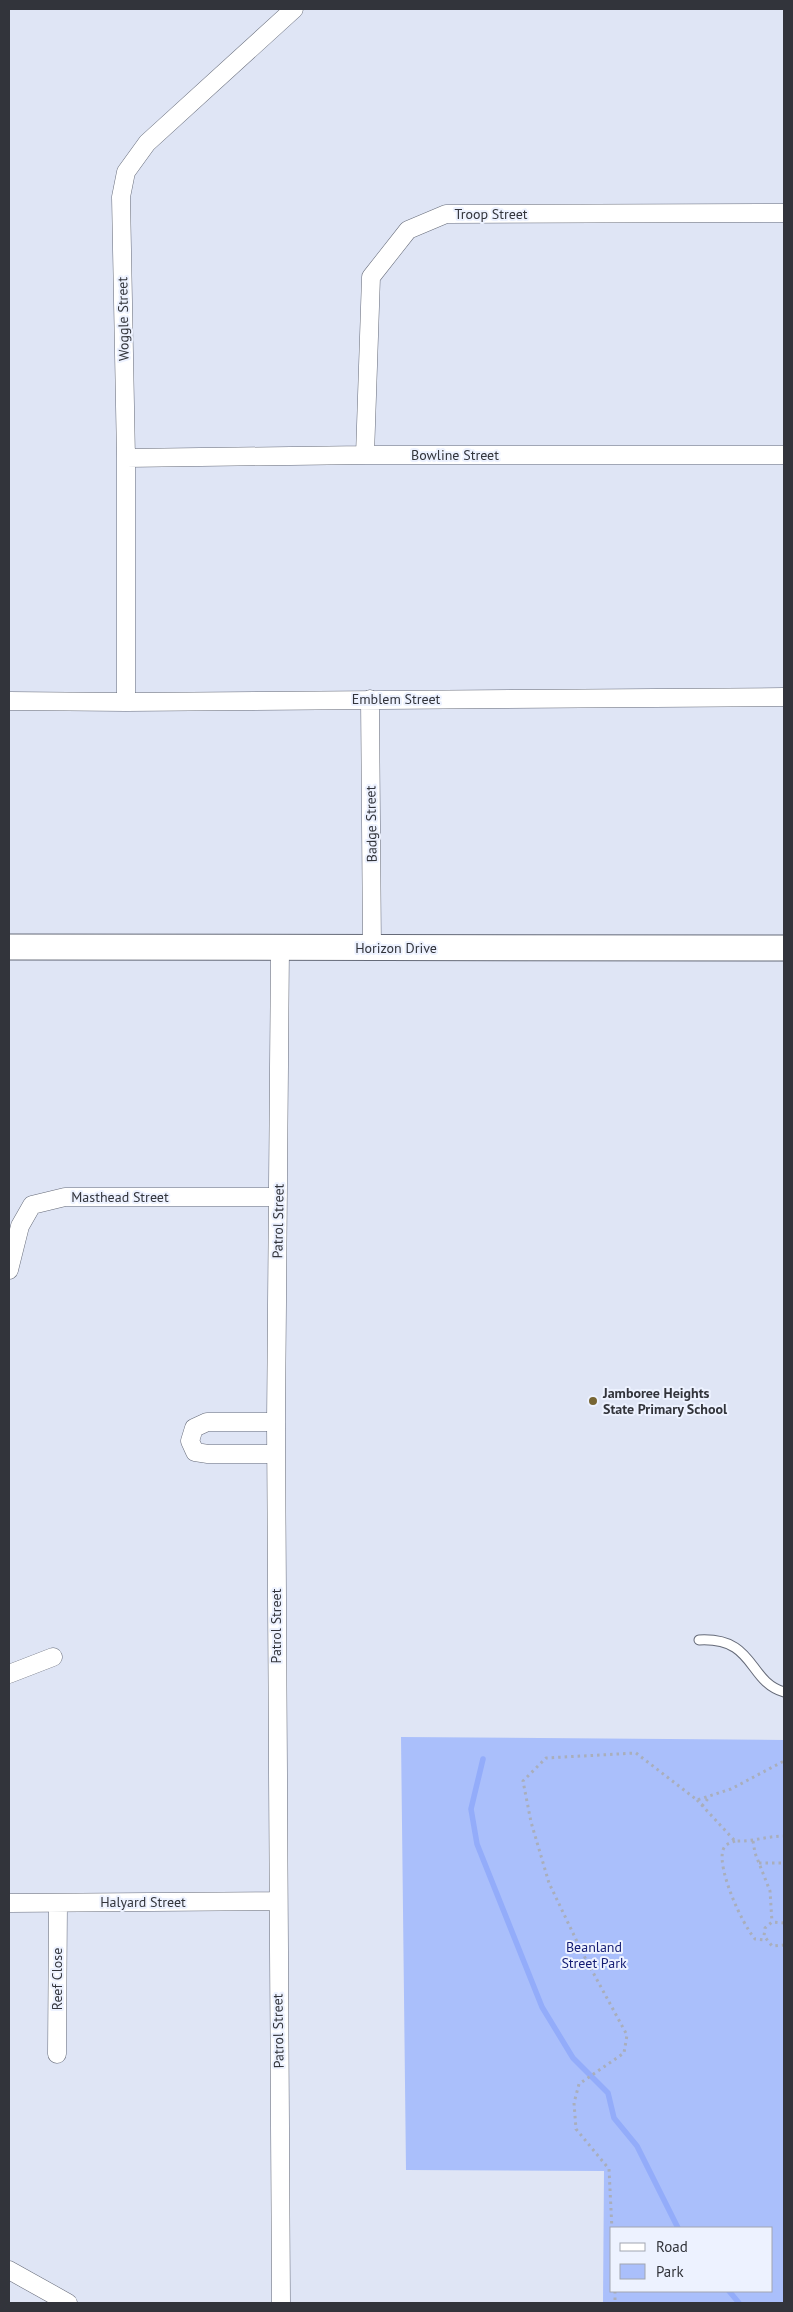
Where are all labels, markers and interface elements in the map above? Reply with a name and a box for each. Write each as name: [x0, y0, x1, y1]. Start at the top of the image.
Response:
street label: Troop Street: [454, 205, 528, 223]
street label: Woggle Street: [113, 276, 133, 361]
street label: Bowline Street: [411, 446, 499, 464]
street label: Emblem Street: [352, 690, 440, 708]
street label: Badge Street: [361, 785, 381, 863]
street label: Horizon Drive: [355, 939, 437, 957]
street label: Patrol Street: [268, 1183, 288, 1259]
street label: Masthead Street: [71, 1188, 169, 1206]
place label: Jamboree Heights State Primary School: [602, 1384, 728, 1418]
marker: Jamboree Heights State Primary School: [587, 1395, 599, 1407]
street label: Patrol Street: [267, 1588, 285, 1663]
street label: Halyard Street: [100, 1893, 186, 1911]
park label: Beanland Street Park: [561, 1938, 627, 1972]
street label: Reef Close: [48, 1948, 66, 2010]
street label: Patrol Street: [268, 1993, 288, 2069]
legend: [610, 2227, 773, 2292]
text: Road: [656, 2237, 688, 2256]
text: Park: [656, 2262, 684, 2281]

